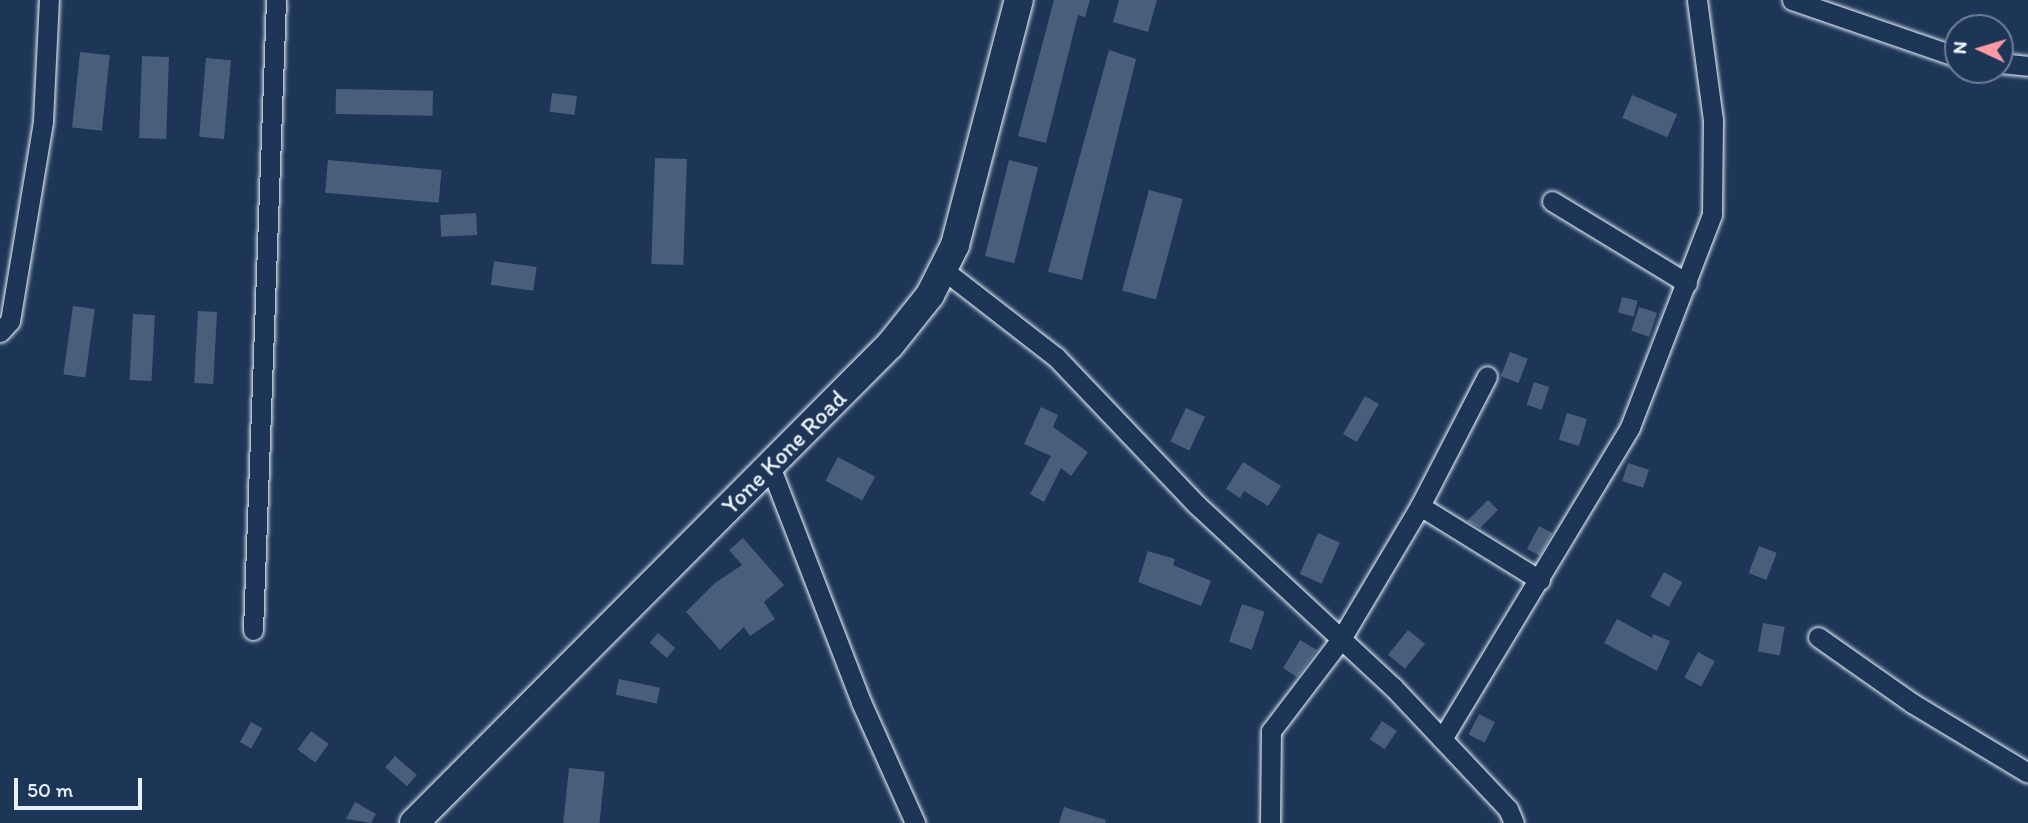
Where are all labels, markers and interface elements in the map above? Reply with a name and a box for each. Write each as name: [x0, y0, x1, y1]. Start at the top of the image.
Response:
north arrow: [1944, 14, 2014, 84]
text: N: [1948, 40, 1971, 55]
street label: Yone Kone Road: [716, 384, 852, 520]
scale bar: [18, 764, 145, 808]
text: 50 m: [27, 777, 73, 802]

